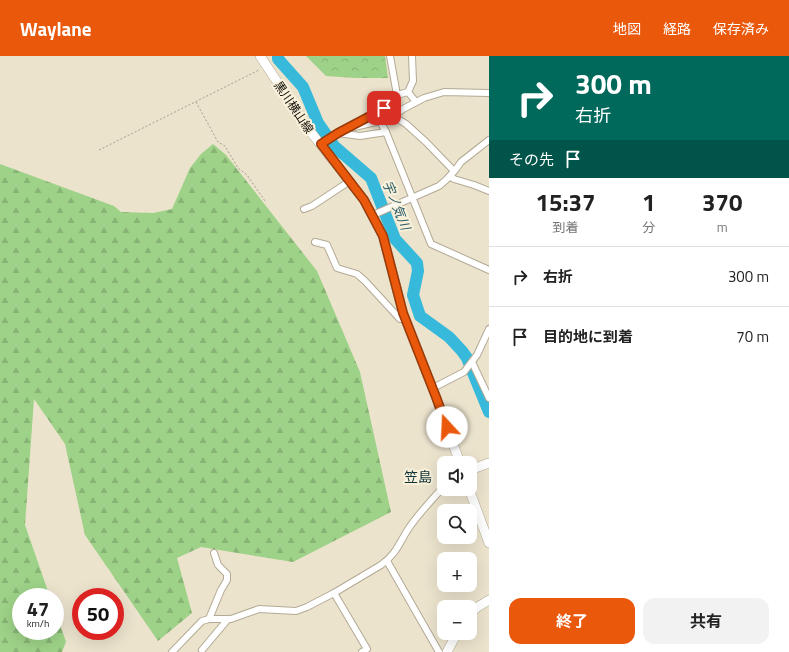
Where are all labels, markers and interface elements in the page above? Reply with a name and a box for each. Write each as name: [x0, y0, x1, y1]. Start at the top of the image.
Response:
text: Waylane: [20, 14, 92, 43]
text: 地図: [613, 18, 641, 39]
text: 経路: [663, 18, 691, 39]
text: 保存済み: [713, 18, 769, 39]
text: 300 m: [575, 62, 652, 105]
icon: right: [509, 72, 561, 124]
street label: 黒川横山線: [269, 77, 319, 137]
pin: [367, 91, 401, 125]
icon: arrive: [373, 97, 395, 119]
text: 右折: [575, 102, 611, 129]
text: その先: [509, 148, 554, 171]
icon: arrive: [562, 148, 584, 170]
water label: 宇ノ気川: [378, 177, 417, 235]
text: 15:37: [536, 184, 595, 220]
text: 1: [642, 184, 656, 220]
text: 370: [702, 184, 742, 220]
text: 到着: [553, 217, 579, 237]
text: 分: [642, 217, 655, 237]
text: m: [717, 217, 728, 237]
text: 右折: [543, 265, 573, 288]
text: 300 m: [728, 265, 769, 288]
icon: right: [509, 266, 531, 288]
text: 目的地に到着: [543, 325, 633, 348]
text: 70 m: [736, 325, 769, 348]
icon: arrive: [509, 326, 531, 348]
position arrow: [426, 406, 468, 448]
map controls: [437, 456, 477, 640]
button: sound: [437, 456, 477, 496]
district label: 笠島: [404, 466, 432, 487]
button: search: [437, 504, 477, 544]
button: +: [437, 552, 477, 592]
speed limit sign: 50: [72, 588, 124, 640]
text: 47: [27, 593, 49, 624]
button: 終了: [509, 598, 635, 644]
button: 共有: [643, 598, 769, 644]
button: −: [437, 600, 477, 640]
text: km/h: [27, 616, 49, 631]

